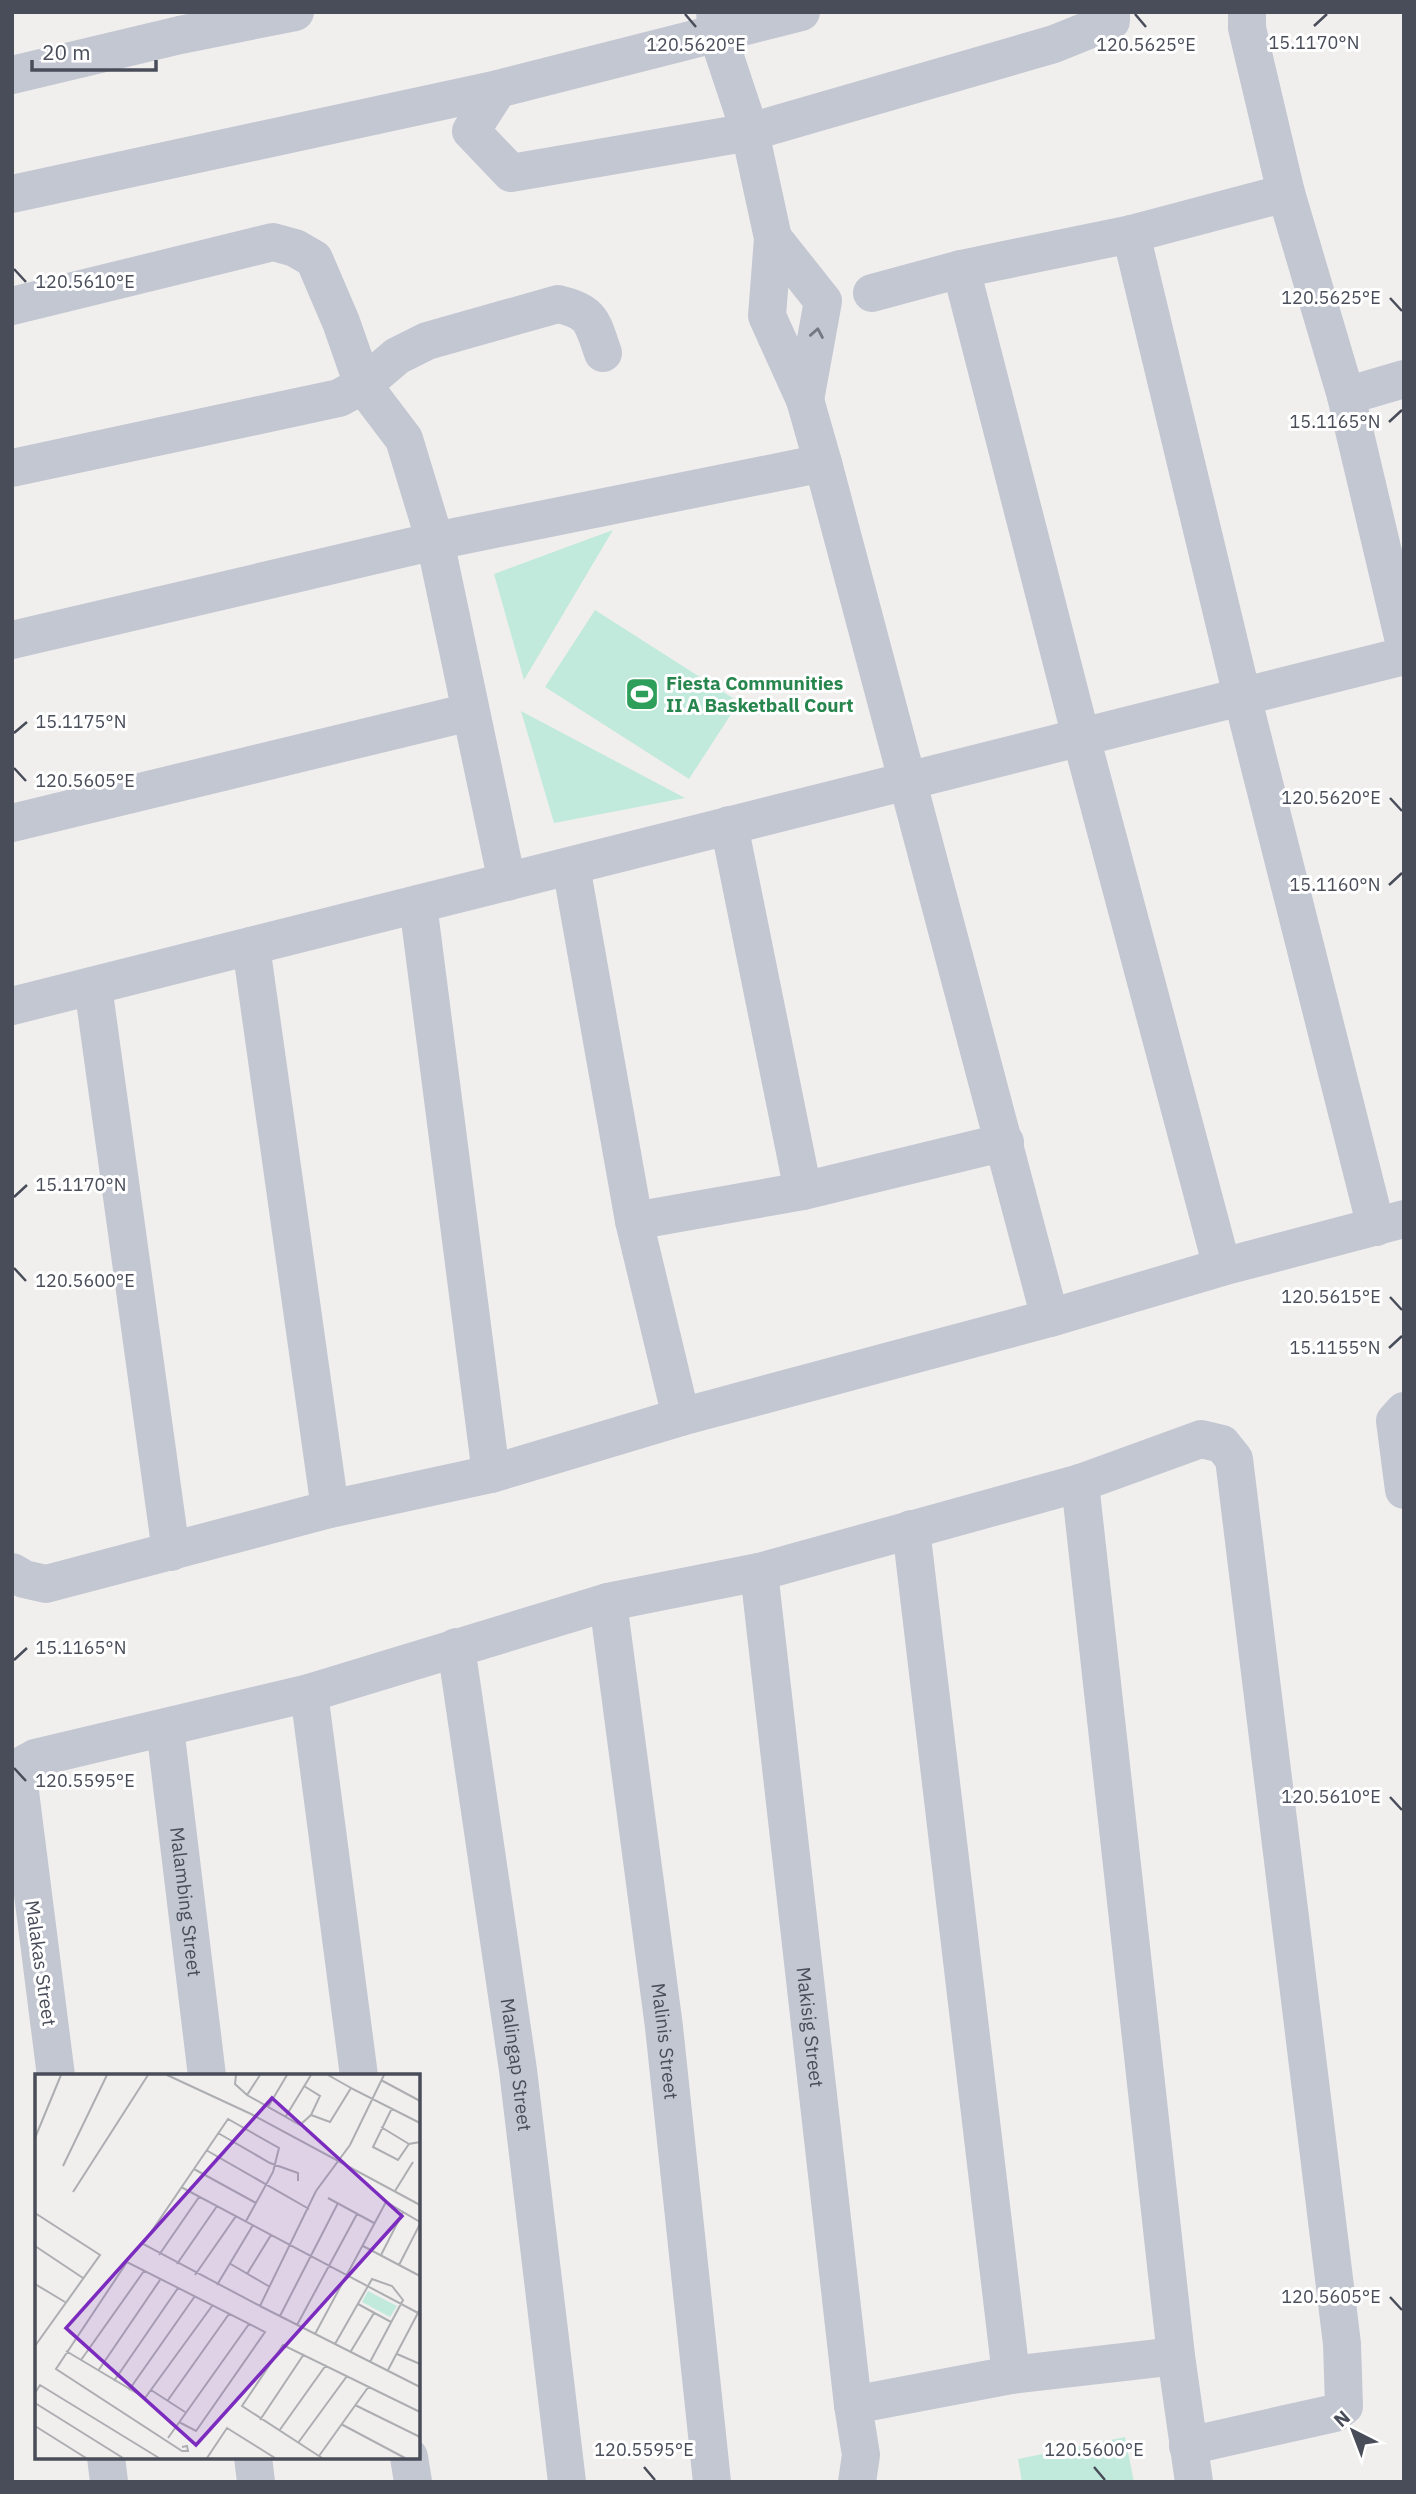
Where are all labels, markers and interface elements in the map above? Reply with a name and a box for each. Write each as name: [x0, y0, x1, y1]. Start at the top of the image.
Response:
scale bar: [32, 28, 156, 72]
text: 15.1170°N: [1269, 31, 1359, 54]
text: 120.5620°E: [646, 33, 746, 56]
text: 120.5625°E: [1096, 33, 1196, 56]
text: 20 m: [42, 38, 91, 66]
text: 120.5610°E: [35, 270, 135, 293]
text: 120.5625°E: [1281, 286, 1381, 309]
one-way arrow: [809, 327, 824, 339]
text: 15.1165°N: [1290, 410, 1380, 433]
place label: Fiesta Communities II A Basketball Court: [666, 671, 854, 717]
sports icon: Fiesta Communities II A Basketball Court: [623, 675, 661, 713]
text: 15.1175°N: [36, 710, 126, 733]
text: 120.5605°E: [35, 769, 135, 792]
text: 120.5620°E: [1281, 786, 1381, 809]
text: 15.1160°N: [1290, 873, 1380, 896]
text: 15.1170°N: [36, 1173, 126, 1196]
text: 120.5600°E: [35, 1269, 135, 1292]
text: 120.5615°E: [1281, 1285, 1381, 1308]
text: 15.1155°N: [1290, 1336, 1380, 1359]
text: 15.1165°N: [36, 1636, 126, 1659]
text: 120.5595°E: [35, 1769, 135, 1792]
text: 120.5610°E: [1281, 1785, 1381, 1808]
street label: Malambing Street: [165, 1825, 207, 1978]
street label: Malakas Street: [20, 1899, 62, 2027]
street label: Makisig Street: [792, 1966, 829, 2089]
street label: Malinis Street: [646, 1982, 684, 2101]
street label: Malingap Street: [496, 1996, 537, 2133]
inset map: [35, 2074, 420, 2459]
text: 120.5605°E: [1281, 2285, 1381, 2308]
north arrow: [1318, 2396, 1388, 2466]
text: N: [1328, 2405, 1355, 2432]
text: 120.5595°E: [594, 2438, 694, 2461]
text: 120.5600°E: [1044, 2438, 1144, 2461]

